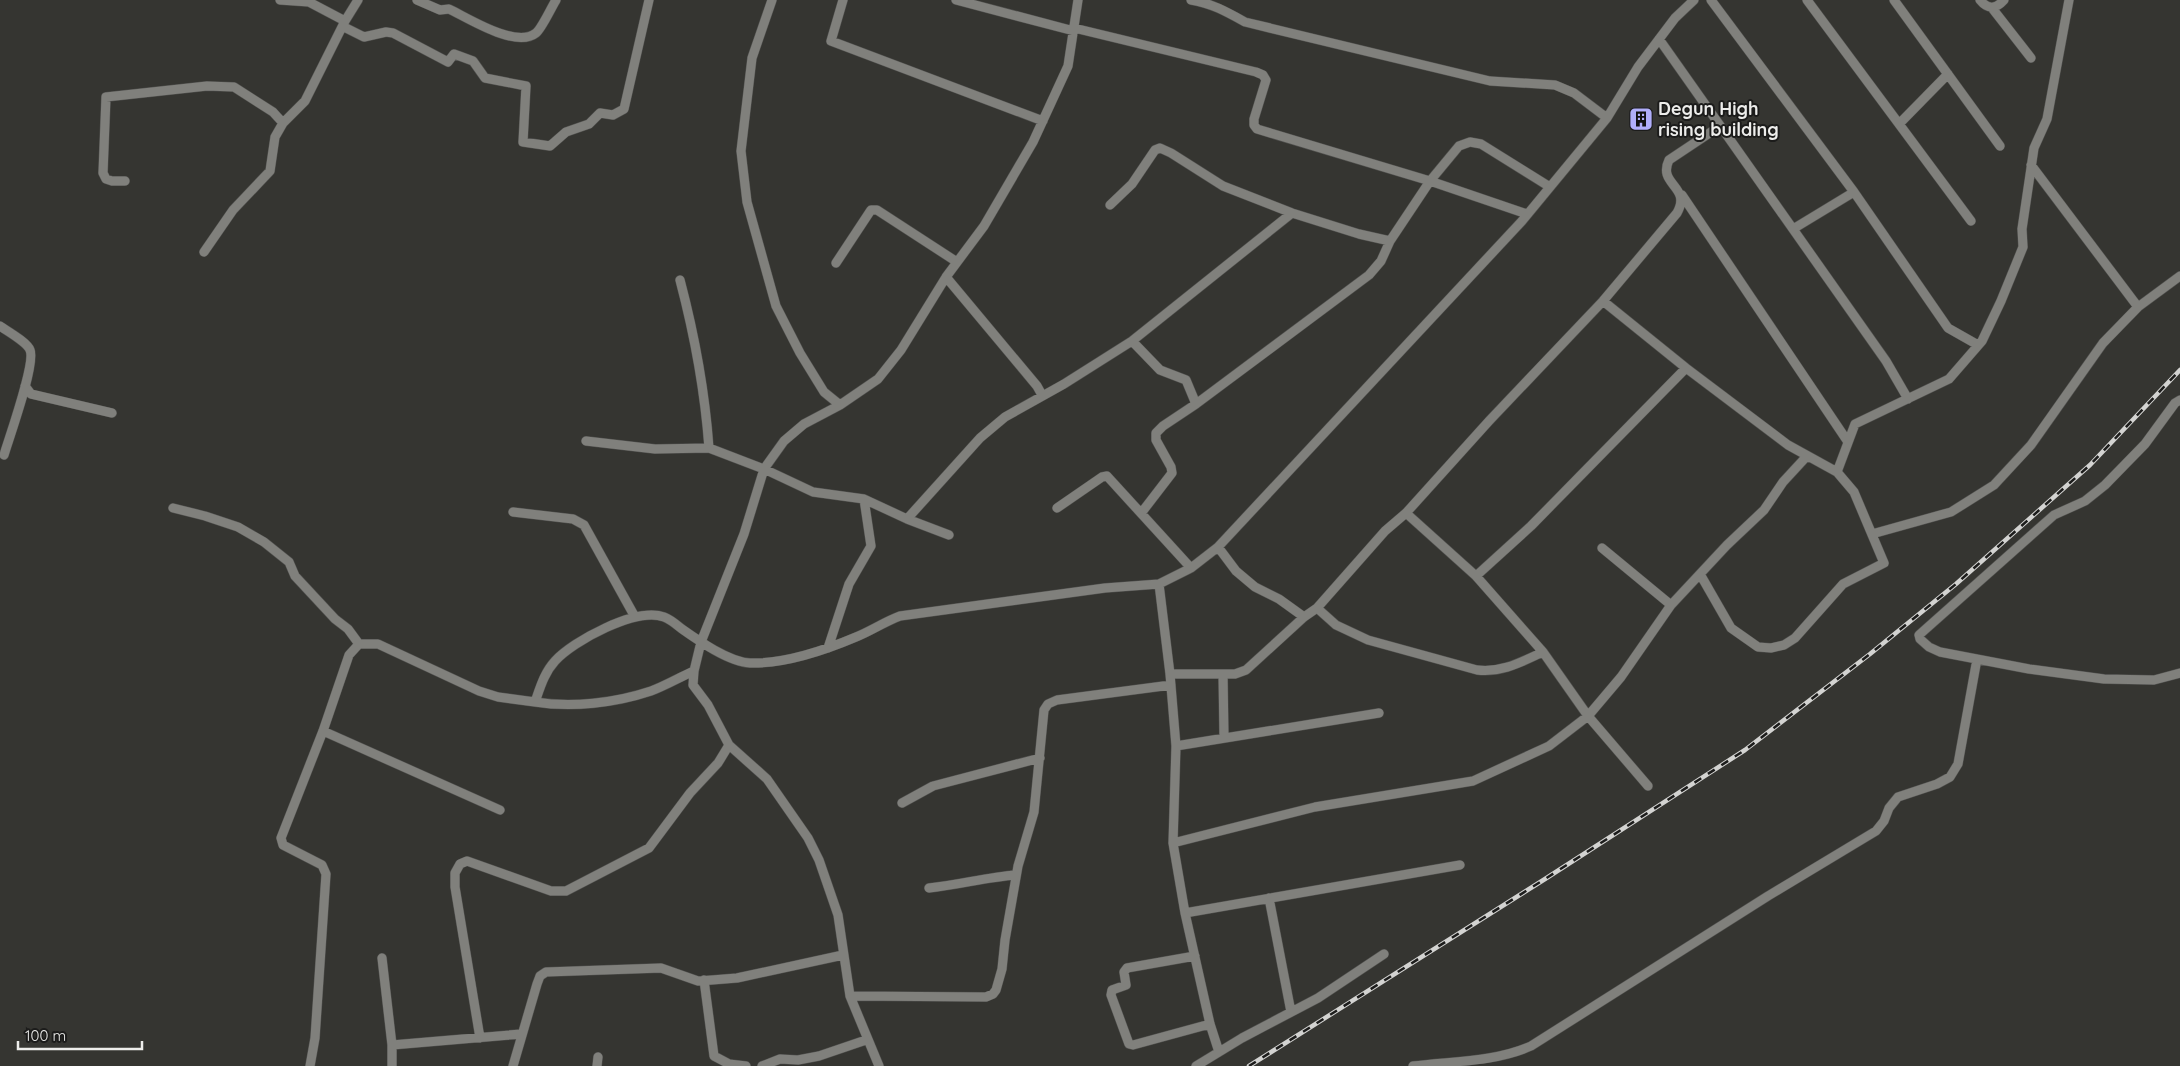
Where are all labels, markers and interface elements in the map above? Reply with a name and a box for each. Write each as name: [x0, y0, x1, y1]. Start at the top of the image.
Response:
place label: Degun High rising building: [1658, 97, 1779, 141]
building icon: Degun High rising building: [1628, 106, 1654, 132]
scale bar: [18, 1018, 141, 1050]
text: 100 m: [25, 1026, 66, 1045]

